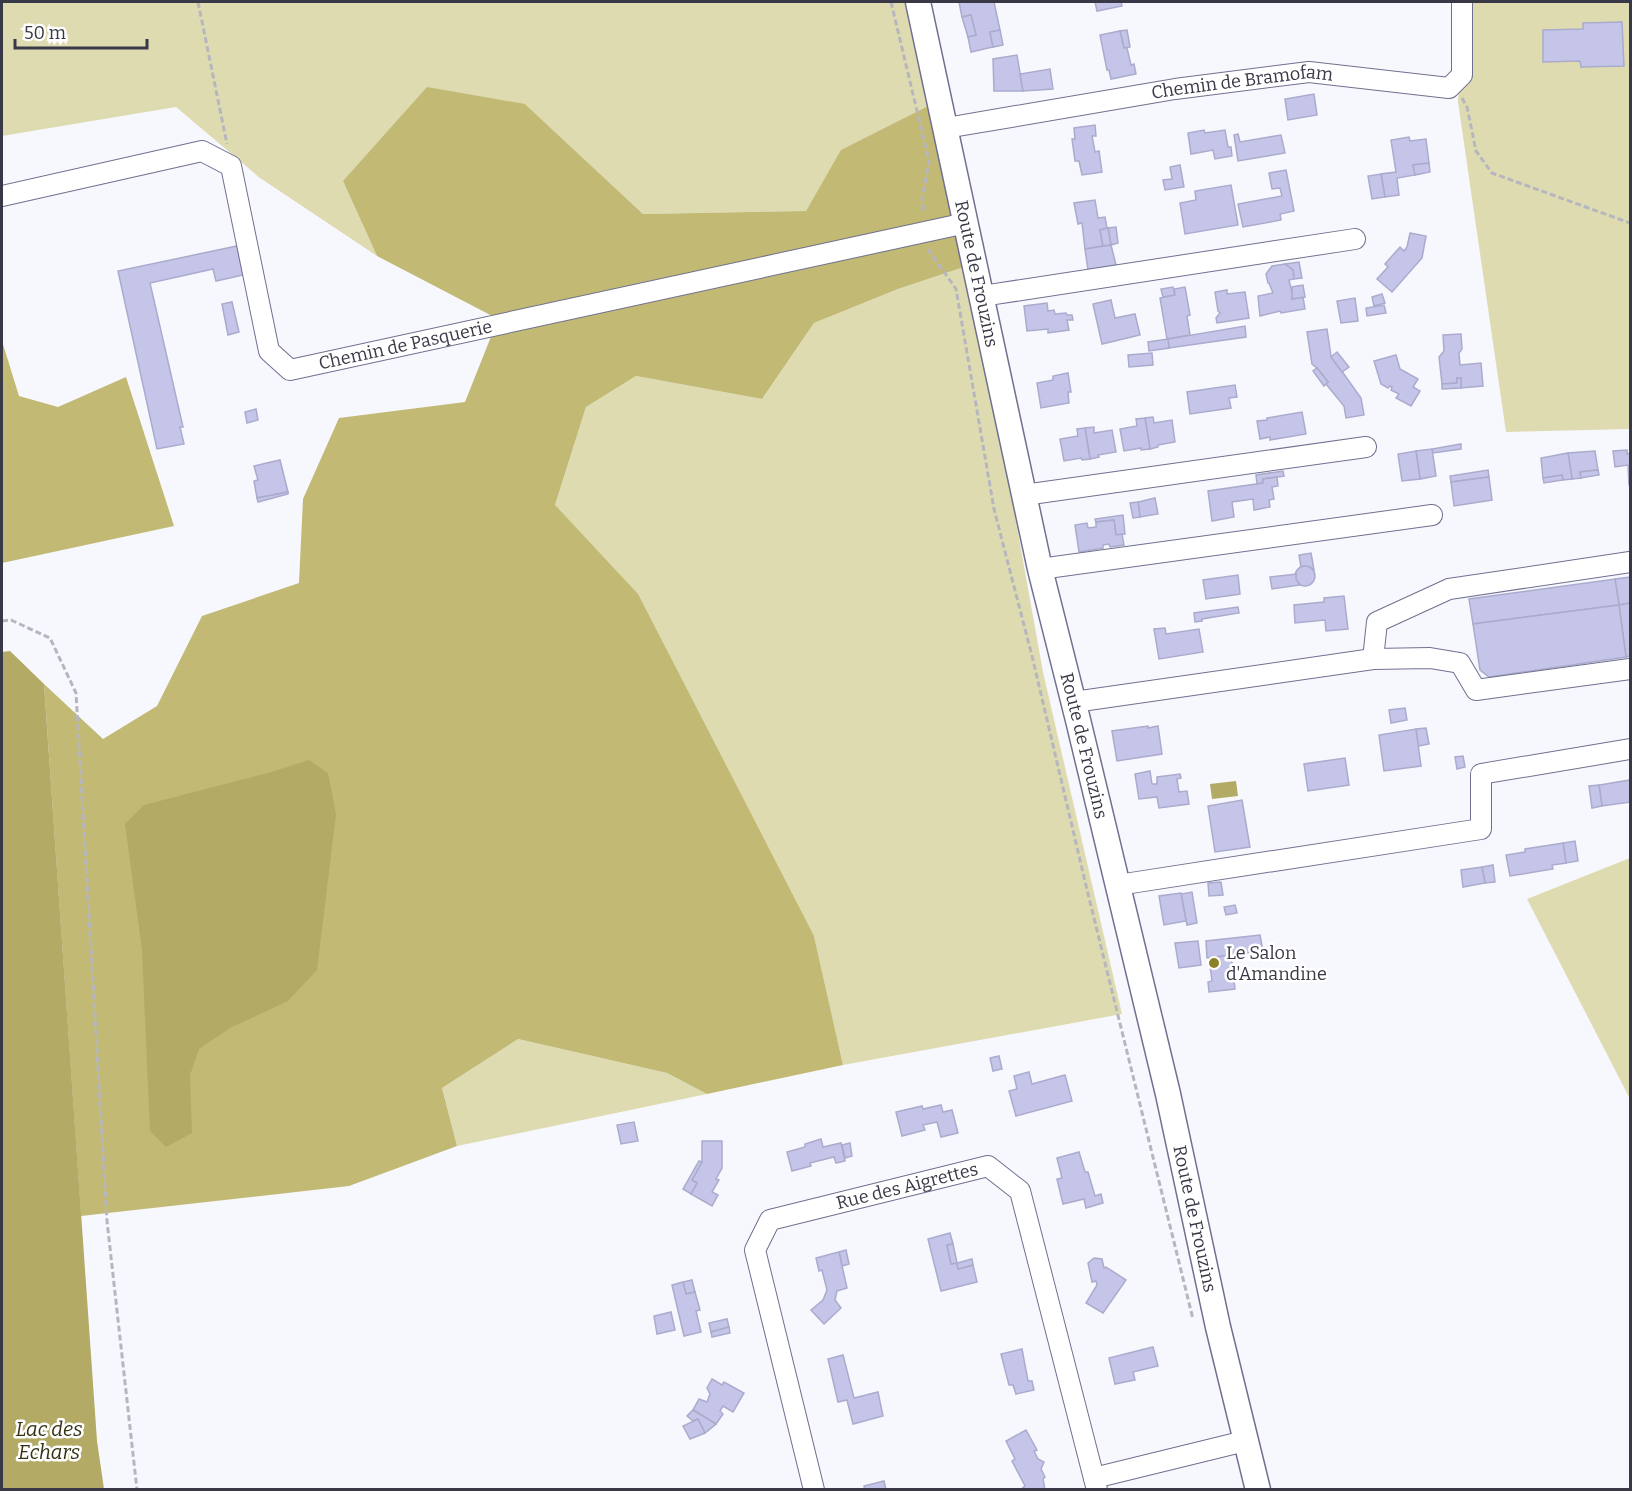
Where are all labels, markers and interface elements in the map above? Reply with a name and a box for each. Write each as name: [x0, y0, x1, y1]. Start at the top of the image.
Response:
scale bar: [15, 12, 147, 50]
text: 50 m: [24, 22, 66, 44]
street label: Chemin de Bramofam: [1150, 61, 1334, 104]
street label: Route de Frouzins: [950, 198, 1003, 349]
street label: Chemin de Pasquerie: [317, 315, 494, 374]
street label: Route de Frouzins: [1055, 670, 1112, 821]
place label: Le Salon d'Amandine: [1226, 942, 1327, 985]
marker: Le Salon d'Amandine: [1207, 956, 1221, 970]
street label: Route de Frouzins: [1168, 1143, 1221, 1294]
street label: Rue des Aigrettes: [834, 1158, 980, 1214]
water label: Lac des Echars: [16, 1417, 82, 1464]

